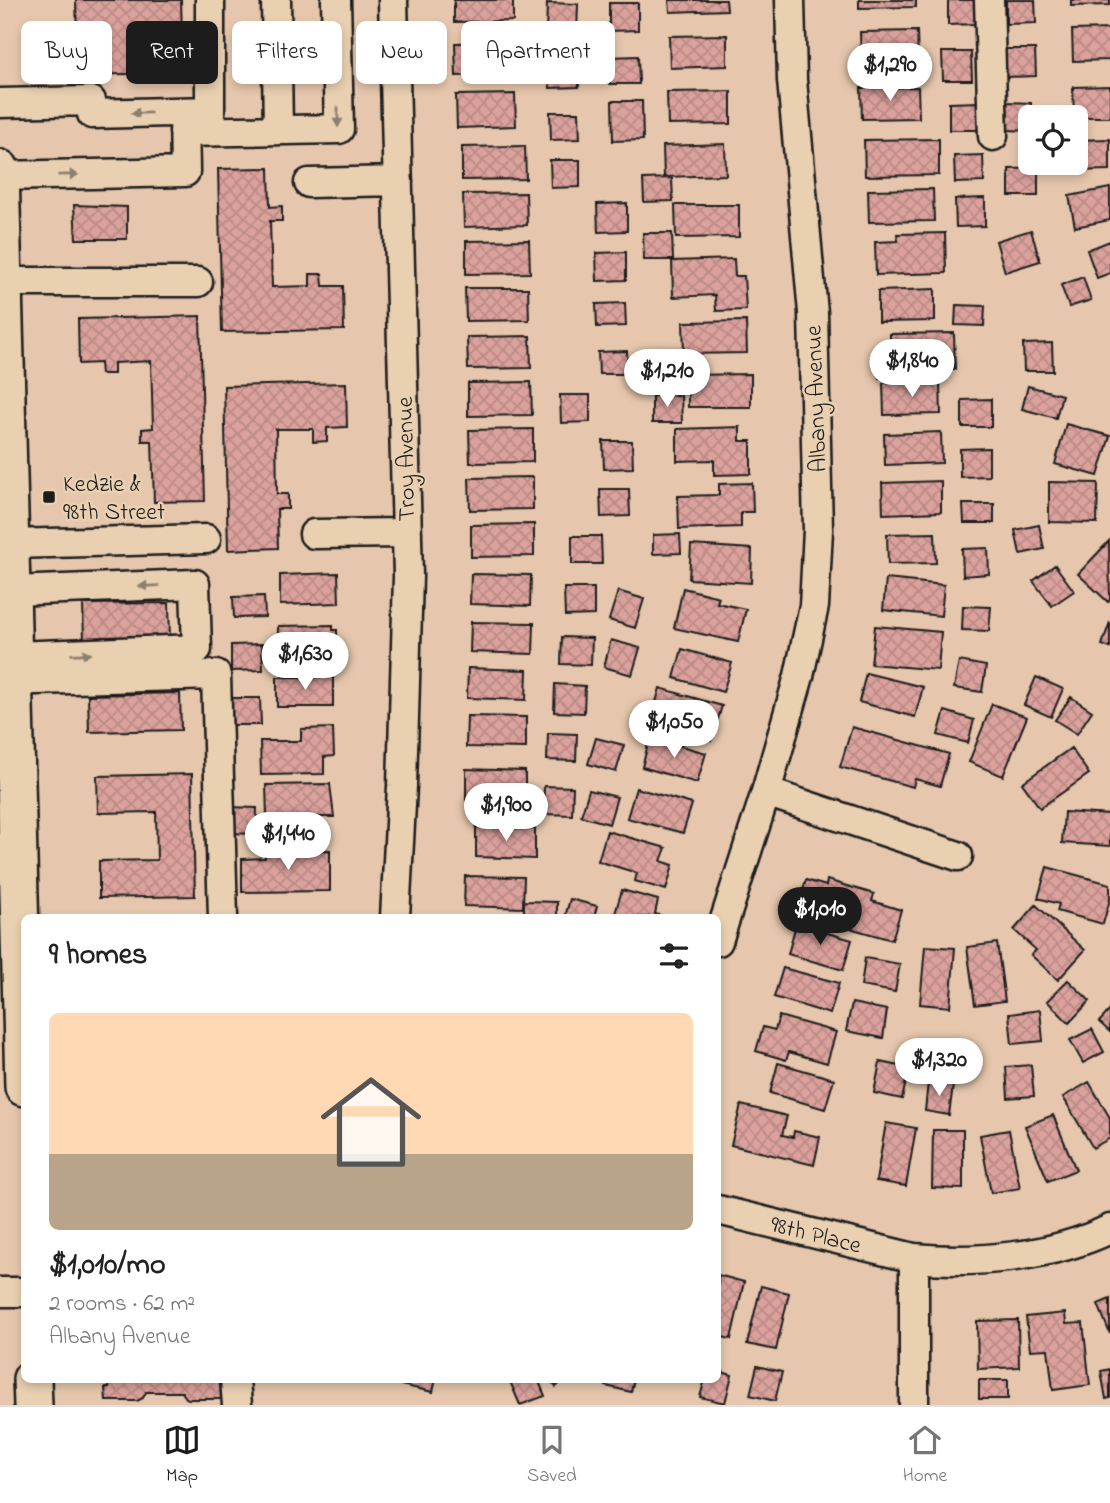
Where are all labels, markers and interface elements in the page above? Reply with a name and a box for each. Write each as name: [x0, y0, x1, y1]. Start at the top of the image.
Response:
chip: Buy: [21, 21, 112, 84]
chip: Rent: [126, 21, 218, 84]
chip: Filters: [232, 21, 342, 84]
chip: New: [356, 21, 447, 84]
chip: Apartment: [461, 21, 615, 84]
pin: $1,290: [833, 43, 947, 103]
text: $1,290: [863, 49, 917, 82]
map controls: [1018, 105, 1088, 175]
button: locate: [1018, 105, 1088, 175]
one-way arrow: [332, 106, 344, 128]
one-way arrow: [130, 107, 152, 119]
one-way arrow: [58, 169, 80, 181]
street label: Albany Avenue: [797, 324, 839, 473]
pin: $1,840: [855, 340, 969, 399]
text: $1,840: [885, 345, 939, 378]
pin: $1,210: [610, 350, 724, 409]
text: $1,210: [640, 355, 694, 388]
street label: Troy Avenue: [389, 396, 427, 522]
place label: Kedzie & 98th Street: [63, 468, 165, 531]
marker: Kedzie & 98th Street: [41, 489, 57, 505]
one-way arrow: [138, 580, 160, 591]
pin: $1,630: [248, 632, 362, 692]
text: $1,630: [278, 638, 332, 671]
one-way arrow: [71, 648, 93, 659]
pin: $1,050: [617, 700, 731, 760]
text: $1,050: [645, 706, 703, 739]
pin: $1,900: [449, 784, 563, 843]
text: $1,900: [480, 789, 532, 822]
pin: $1,440: [231, 812, 345, 872]
text: $1,440: [261, 818, 315, 851]
pin: $1,010: [763, 888, 877, 947]
text: $1,010: [794, 893, 846, 926]
text: 9 homes: [49, 934, 147, 978]
icon: filters: [655, 937, 693, 975]
pin: $1,320: [882, 1038, 996, 1098]
text: $1,320: [911, 1044, 967, 1077]
icon: home: [308, 1059, 434, 1185]
street label: 98th Place: [766, 1208, 865, 1265]
text: $1,010/mo: [49, 1244, 166, 1288]
text: 2 rooms · 62 m²: [49, 1288, 195, 1321]
text: Albany Avenue: [49, 1321, 190, 1354]
tab: Map: [163, 1421, 201, 1490]
tab: Saved: [527, 1421, 577, 1490]
tab: Home: [903, 1421, 947, 1490]

